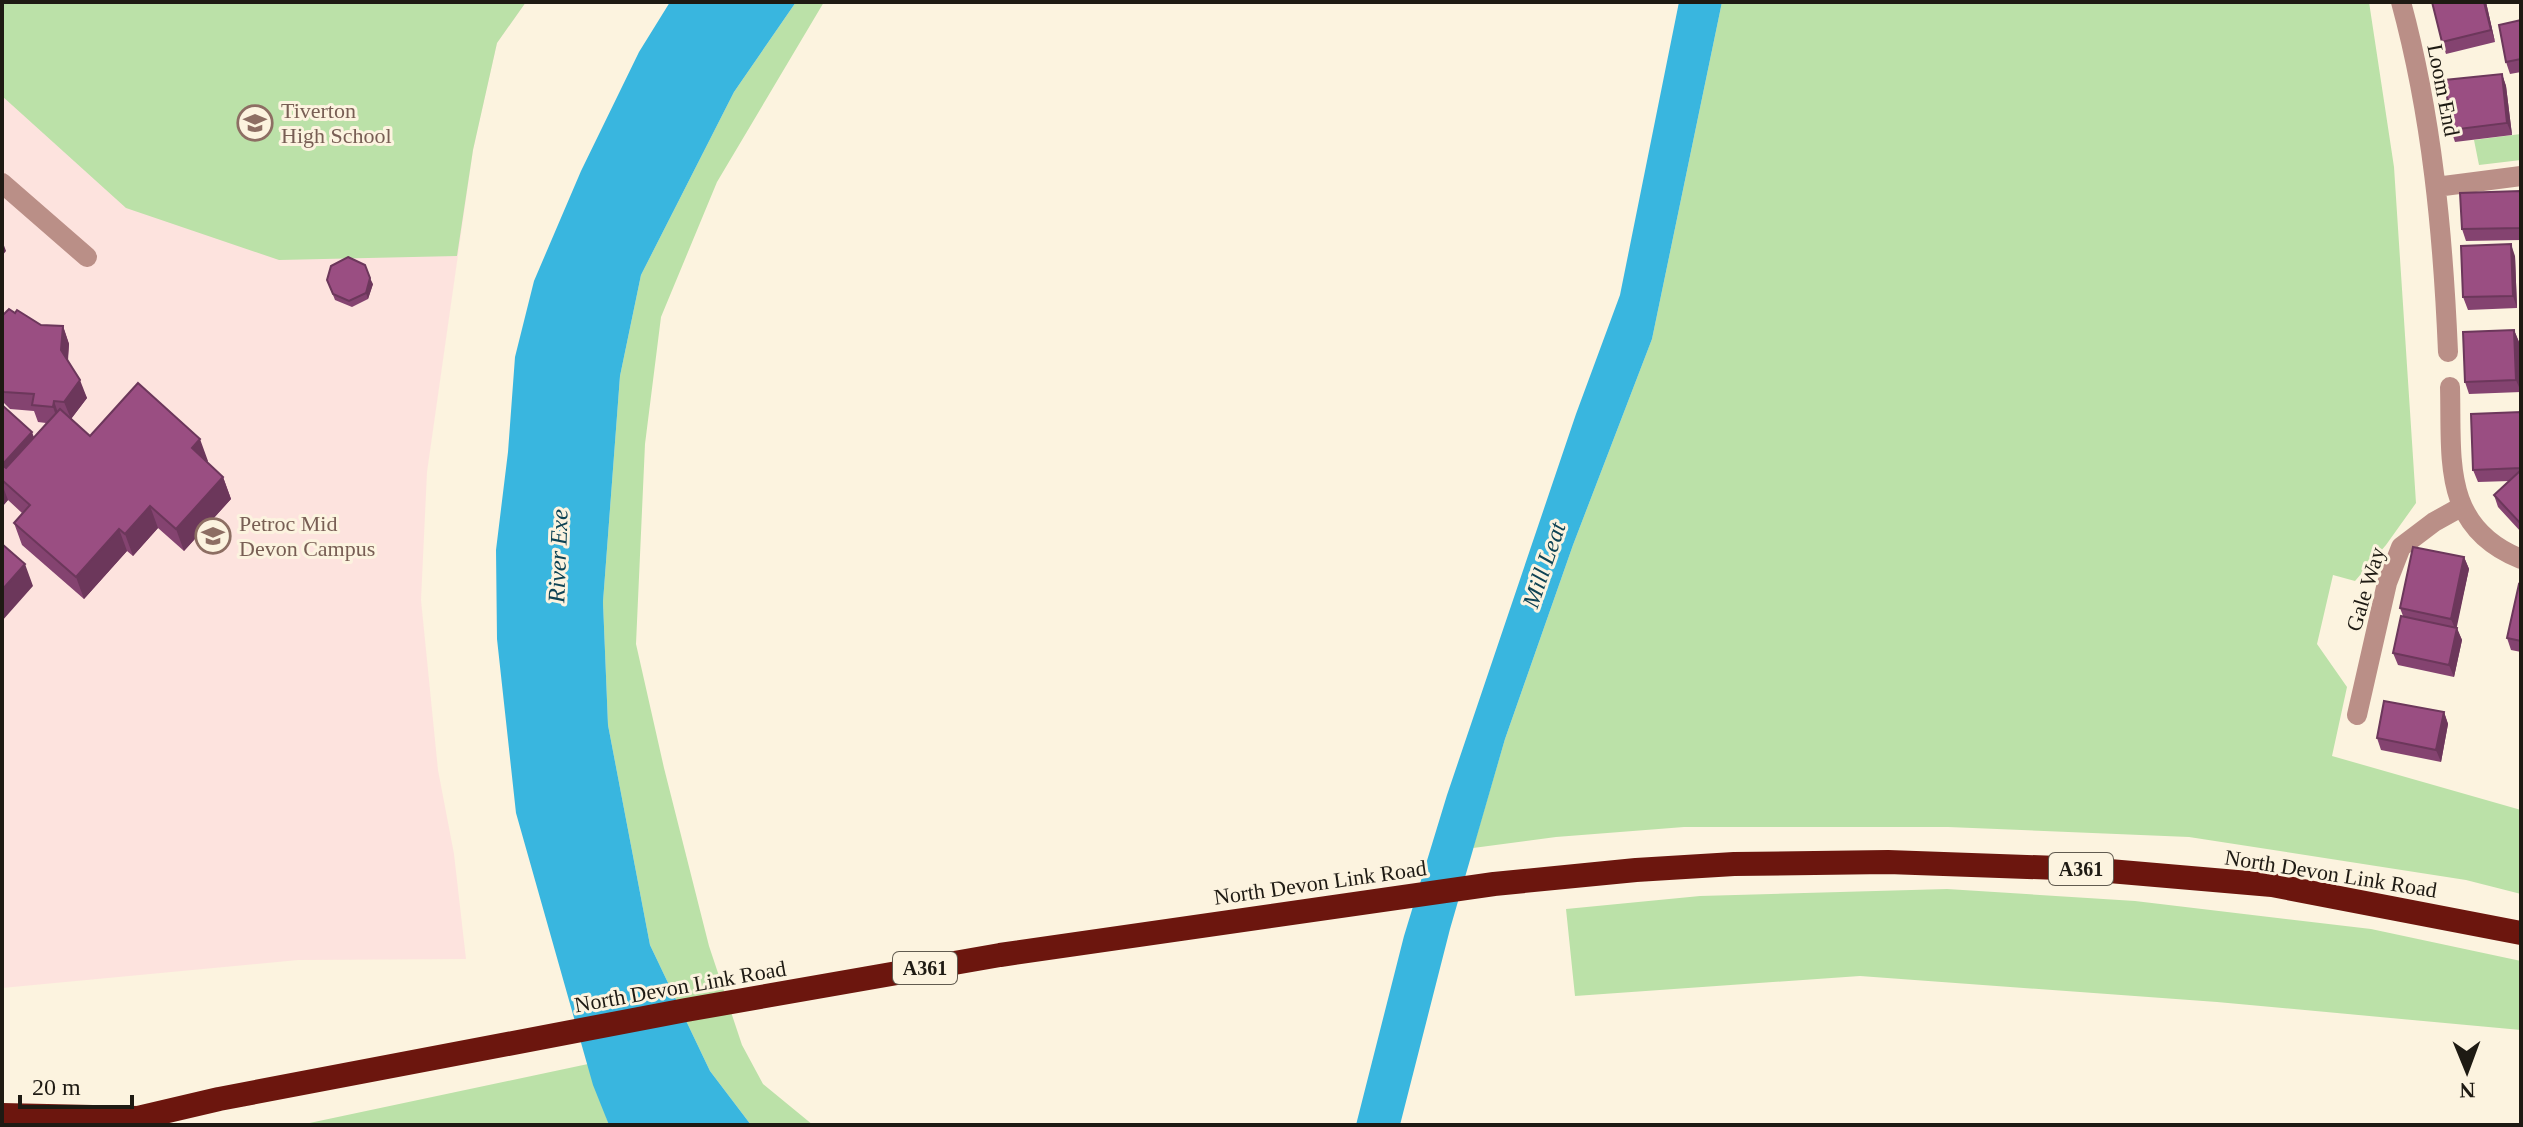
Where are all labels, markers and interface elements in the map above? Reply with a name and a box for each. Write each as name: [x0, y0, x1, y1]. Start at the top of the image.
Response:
street label: Loom End: [2422, 42, 2465, 138]
place label: Tiverton High School: [281, 98, 392, 148]
school or university icon: Tiverton High School: [236, 104, 274, 142]
water label: River Exe: [543, 508, 573, 604]
place label: Petroc Mid Devon Campus: [239, 511, 375, 561]
school or university icon: Petroc Mid Devon Campus: [194, 517, 232, 555]
water label: Mill Leat: [1517, 518, 1571, 612]
street label: Gale Way: [2341, 544, 2390, 634]
street label: North Devon Link Road: [2223, 844, 2439, 903]
road number: A361: [2049, 853, 2113, 885]
street label: North Devon Link Road: [1212, 855, 1428, 910]
road number: A361: [893, 952, 957, 984]
street label: North Devon Link Road: [572, 956, 788, 1017]
north arrow: [2427, 1031, 2507, 1111]
scale bar: [20, 1059, 132, 1109]
text: 20 m: [32, 1074, 81, 1100]
text: N: [2459, 1078, 2476, 1103]

